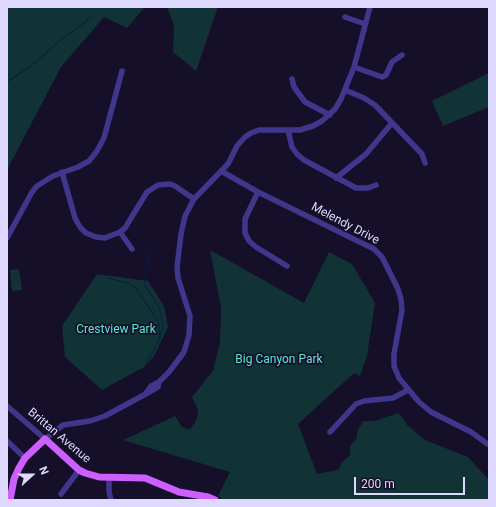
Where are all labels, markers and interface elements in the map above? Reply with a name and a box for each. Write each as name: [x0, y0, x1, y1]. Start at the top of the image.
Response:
street label: Melendy Drive: [308, 200, 382, 248]
park label: Crestview Park: [76, 323, 156, 337]
park label: Big Canyon Park: [235, 353, 323, 367]
street label: Brittan Avenue: [25, 406, 93, 466]
north arrow: [12, 455, 52, 495]
text: N: [36, 465, 51, 476]
scale bar: [356, 469, 467, 495]
text: 200 m: [361, 477, 395, 491]

